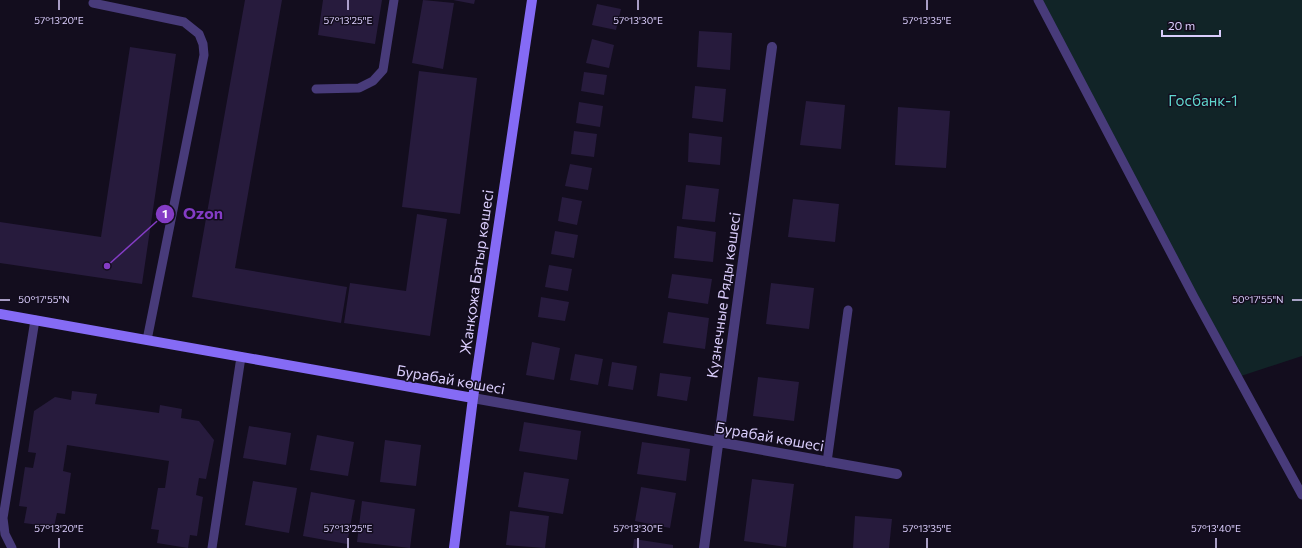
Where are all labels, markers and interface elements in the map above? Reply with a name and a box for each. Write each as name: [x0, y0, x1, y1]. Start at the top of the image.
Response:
scale bar: [1162, 12, 1220, 38]
text: 57°13'20"E: [34, 14, 84, 26]
text: 57°13'25"E: [324, 14, 372, 26]
text: 57°13'30"E: [613, 14, 663, 26]
text: 57°13'35"E: [903, 14, 952, 26]
text: 20 m: [1168, 18, 1195, 32]
park label: Госбанк-1: [1168, 91, 1238, 109]
street label: Жанқожа Батыр көшесі: [456, 188, 496, 356]
callout: Ozon: [155, 200, 231, 228]
text: Ozon: [183, 203, 223, 222]
text: 1: [162, 206, 168, 220]
street label: Кузнечные Ряды көшесі: [702, 211, 744, 379]
text: 50°17'55"N: [18, 293, 70, 305]
text: 50°17'55"N: [1232, 293, 1284, 305]
street label: Бурабай көшесі: [395, 361, 507, 397]
street label: Бурабай көшесі: [714, 418, 826, 454]
text: 57°13'20"E: [34, 522, 84, 534]
text: 57°13'25"E: [324, 522, 372, 534]
text: 57°13'30"E: [613, 522, 663, 534]
text: 57°13'35"E: [903, 522, 952, 534]
text: 57°13'40"E: [1191, 522, 1241, 534]

